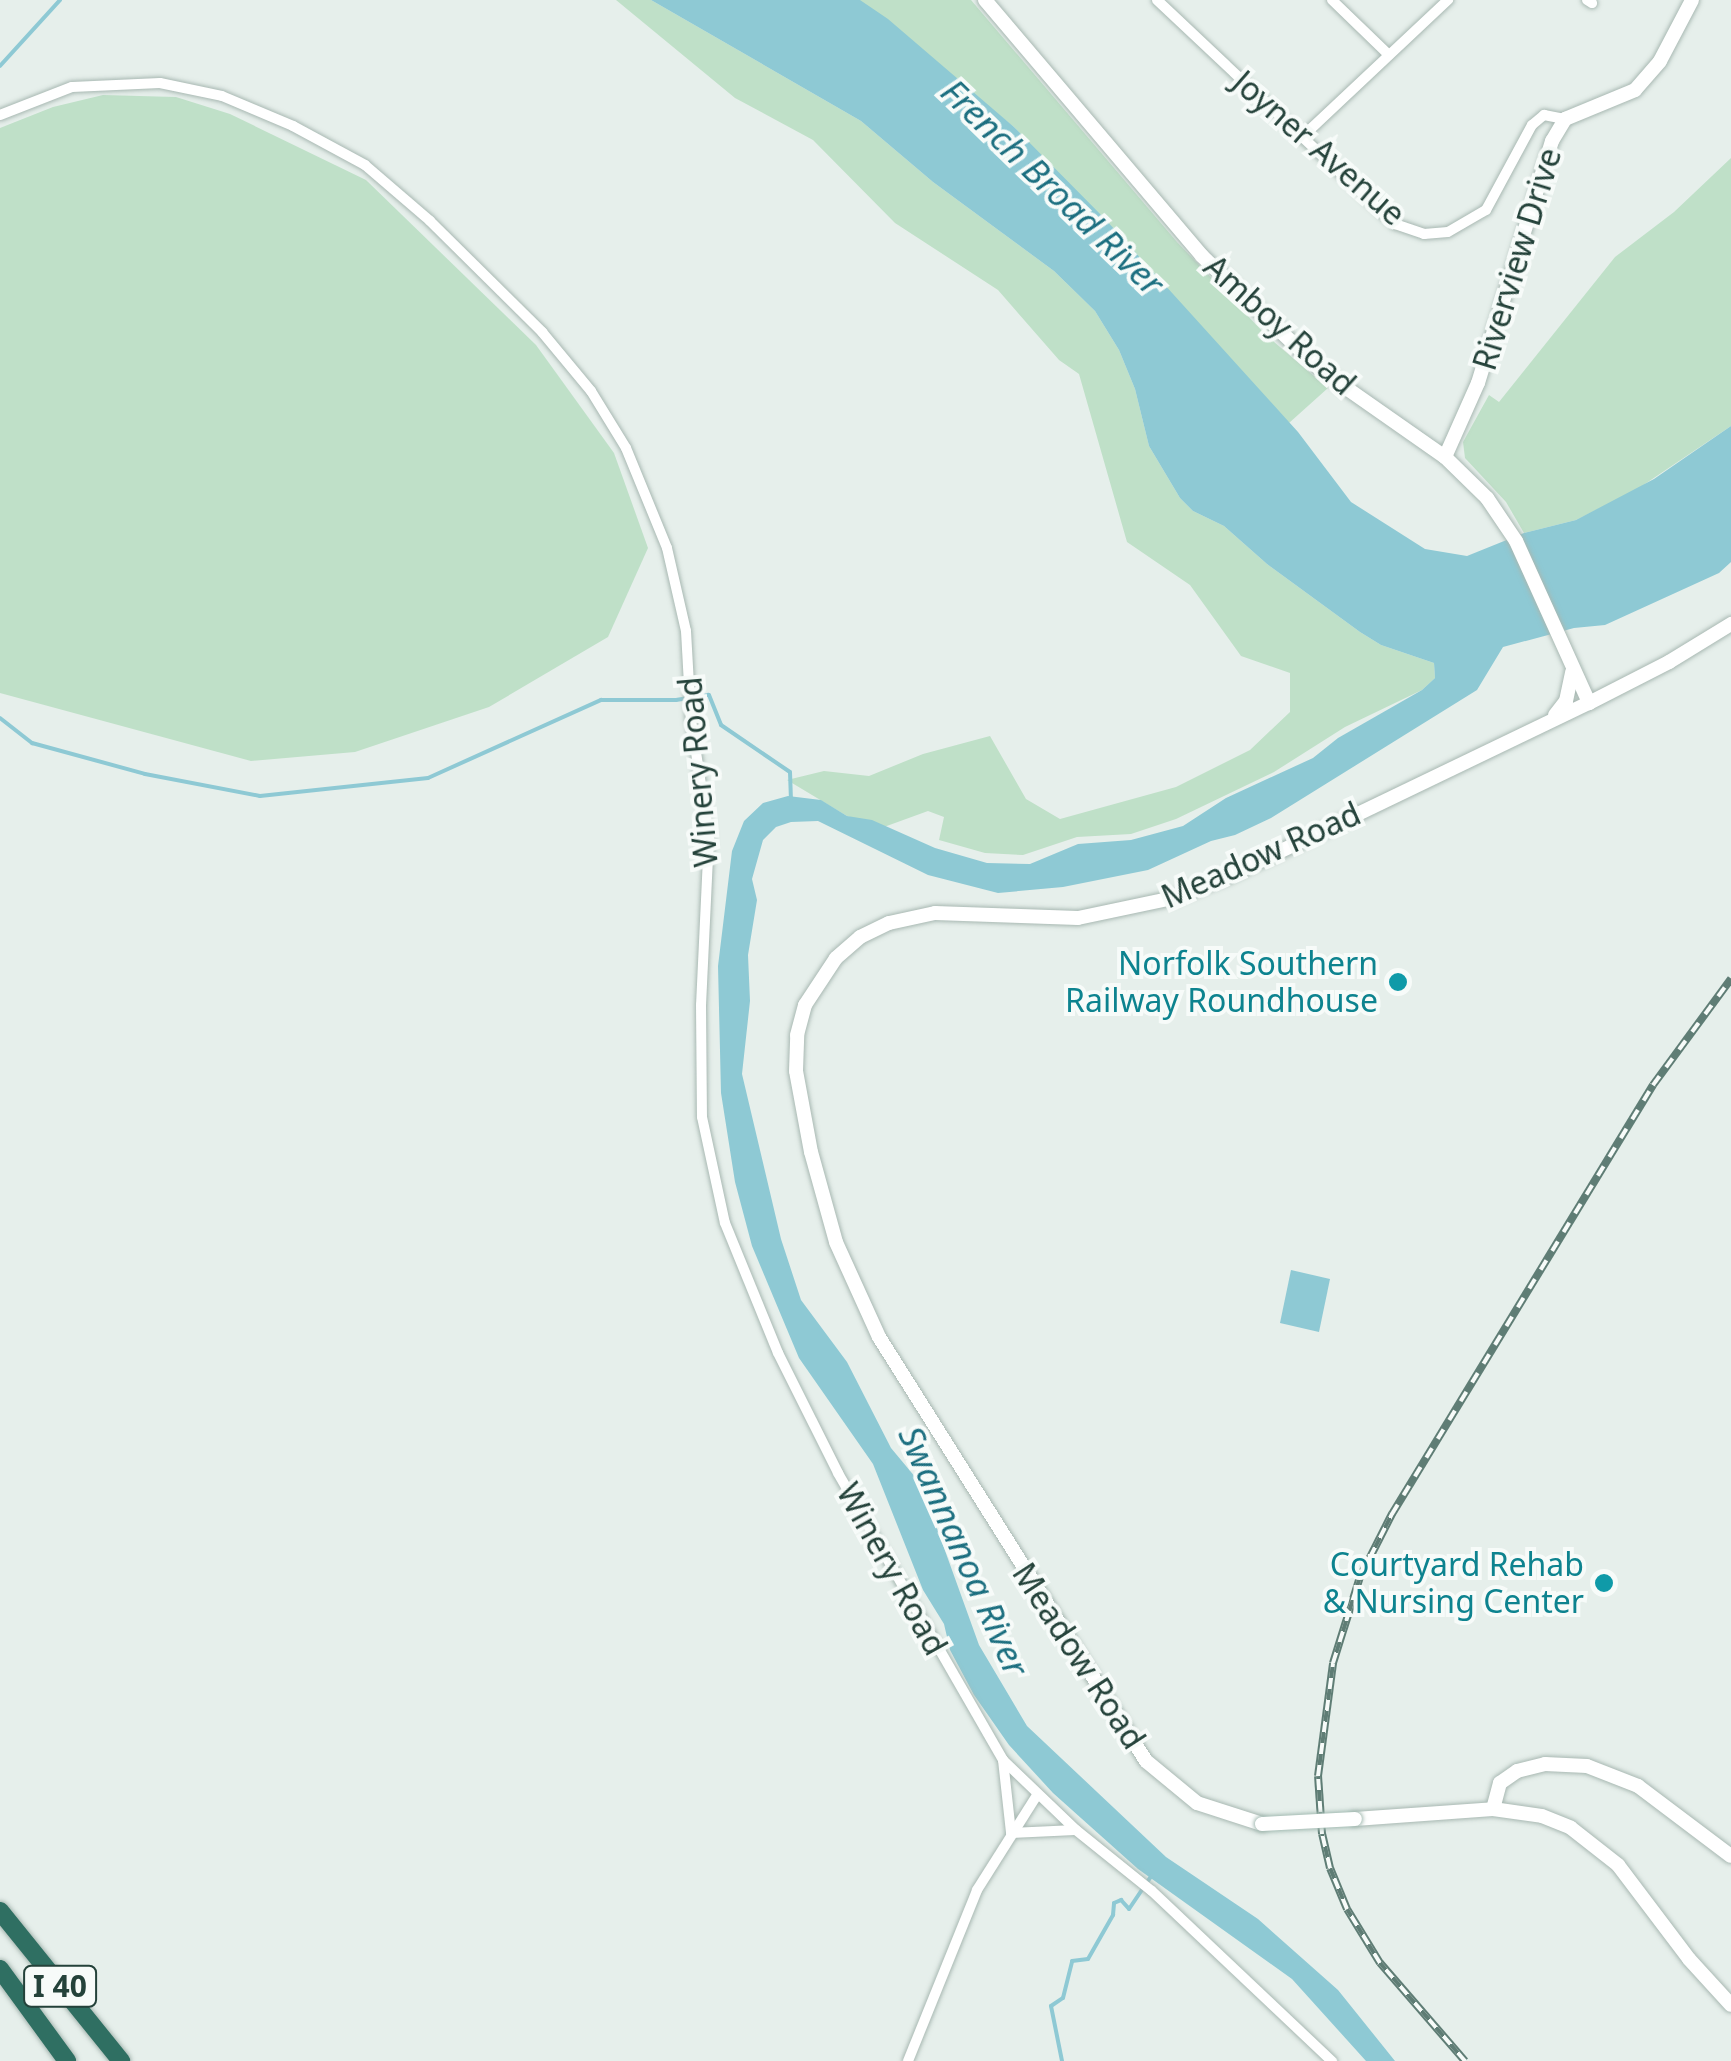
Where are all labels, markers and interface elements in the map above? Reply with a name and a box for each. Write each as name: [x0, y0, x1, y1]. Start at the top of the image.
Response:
street label: Joyner Avenue: [1225, 63, 1413, 233]
water label: French Broad River: [933, 70, 1173, 304]
street label: Riverview Drive: [1465, 143, 1569, 375]
street label: Amboy Road: [1196, 247, 1364, 403]
street label: Winery Road: [671, 675, 725, 869]
street label: Meadow Road: [1156, 794, 1366, 916]
place label: Norfolk Southern Railway Roundhouse: [1065, 945, 1378, 1020]
marker: Norfolk Southern Railway Roundhouse: [1387, 971, 1409, 993]
water label: Swannanoa River: [890, 1420, 1038, 1682]
street label: Winery Road: [829, 1476, 955, 1662]
place label: Courtyard Rehab & Nursing Center: [1323, 1546, 1584, 1621]
street label: Meadow Road: [1005, 1556, 1153, 1756]
marker: Courtyard Rehab & Nursing Center: [1593, 1572, 1615, 1594]
road number: I 40: [22, 1961, 98, 2011]

